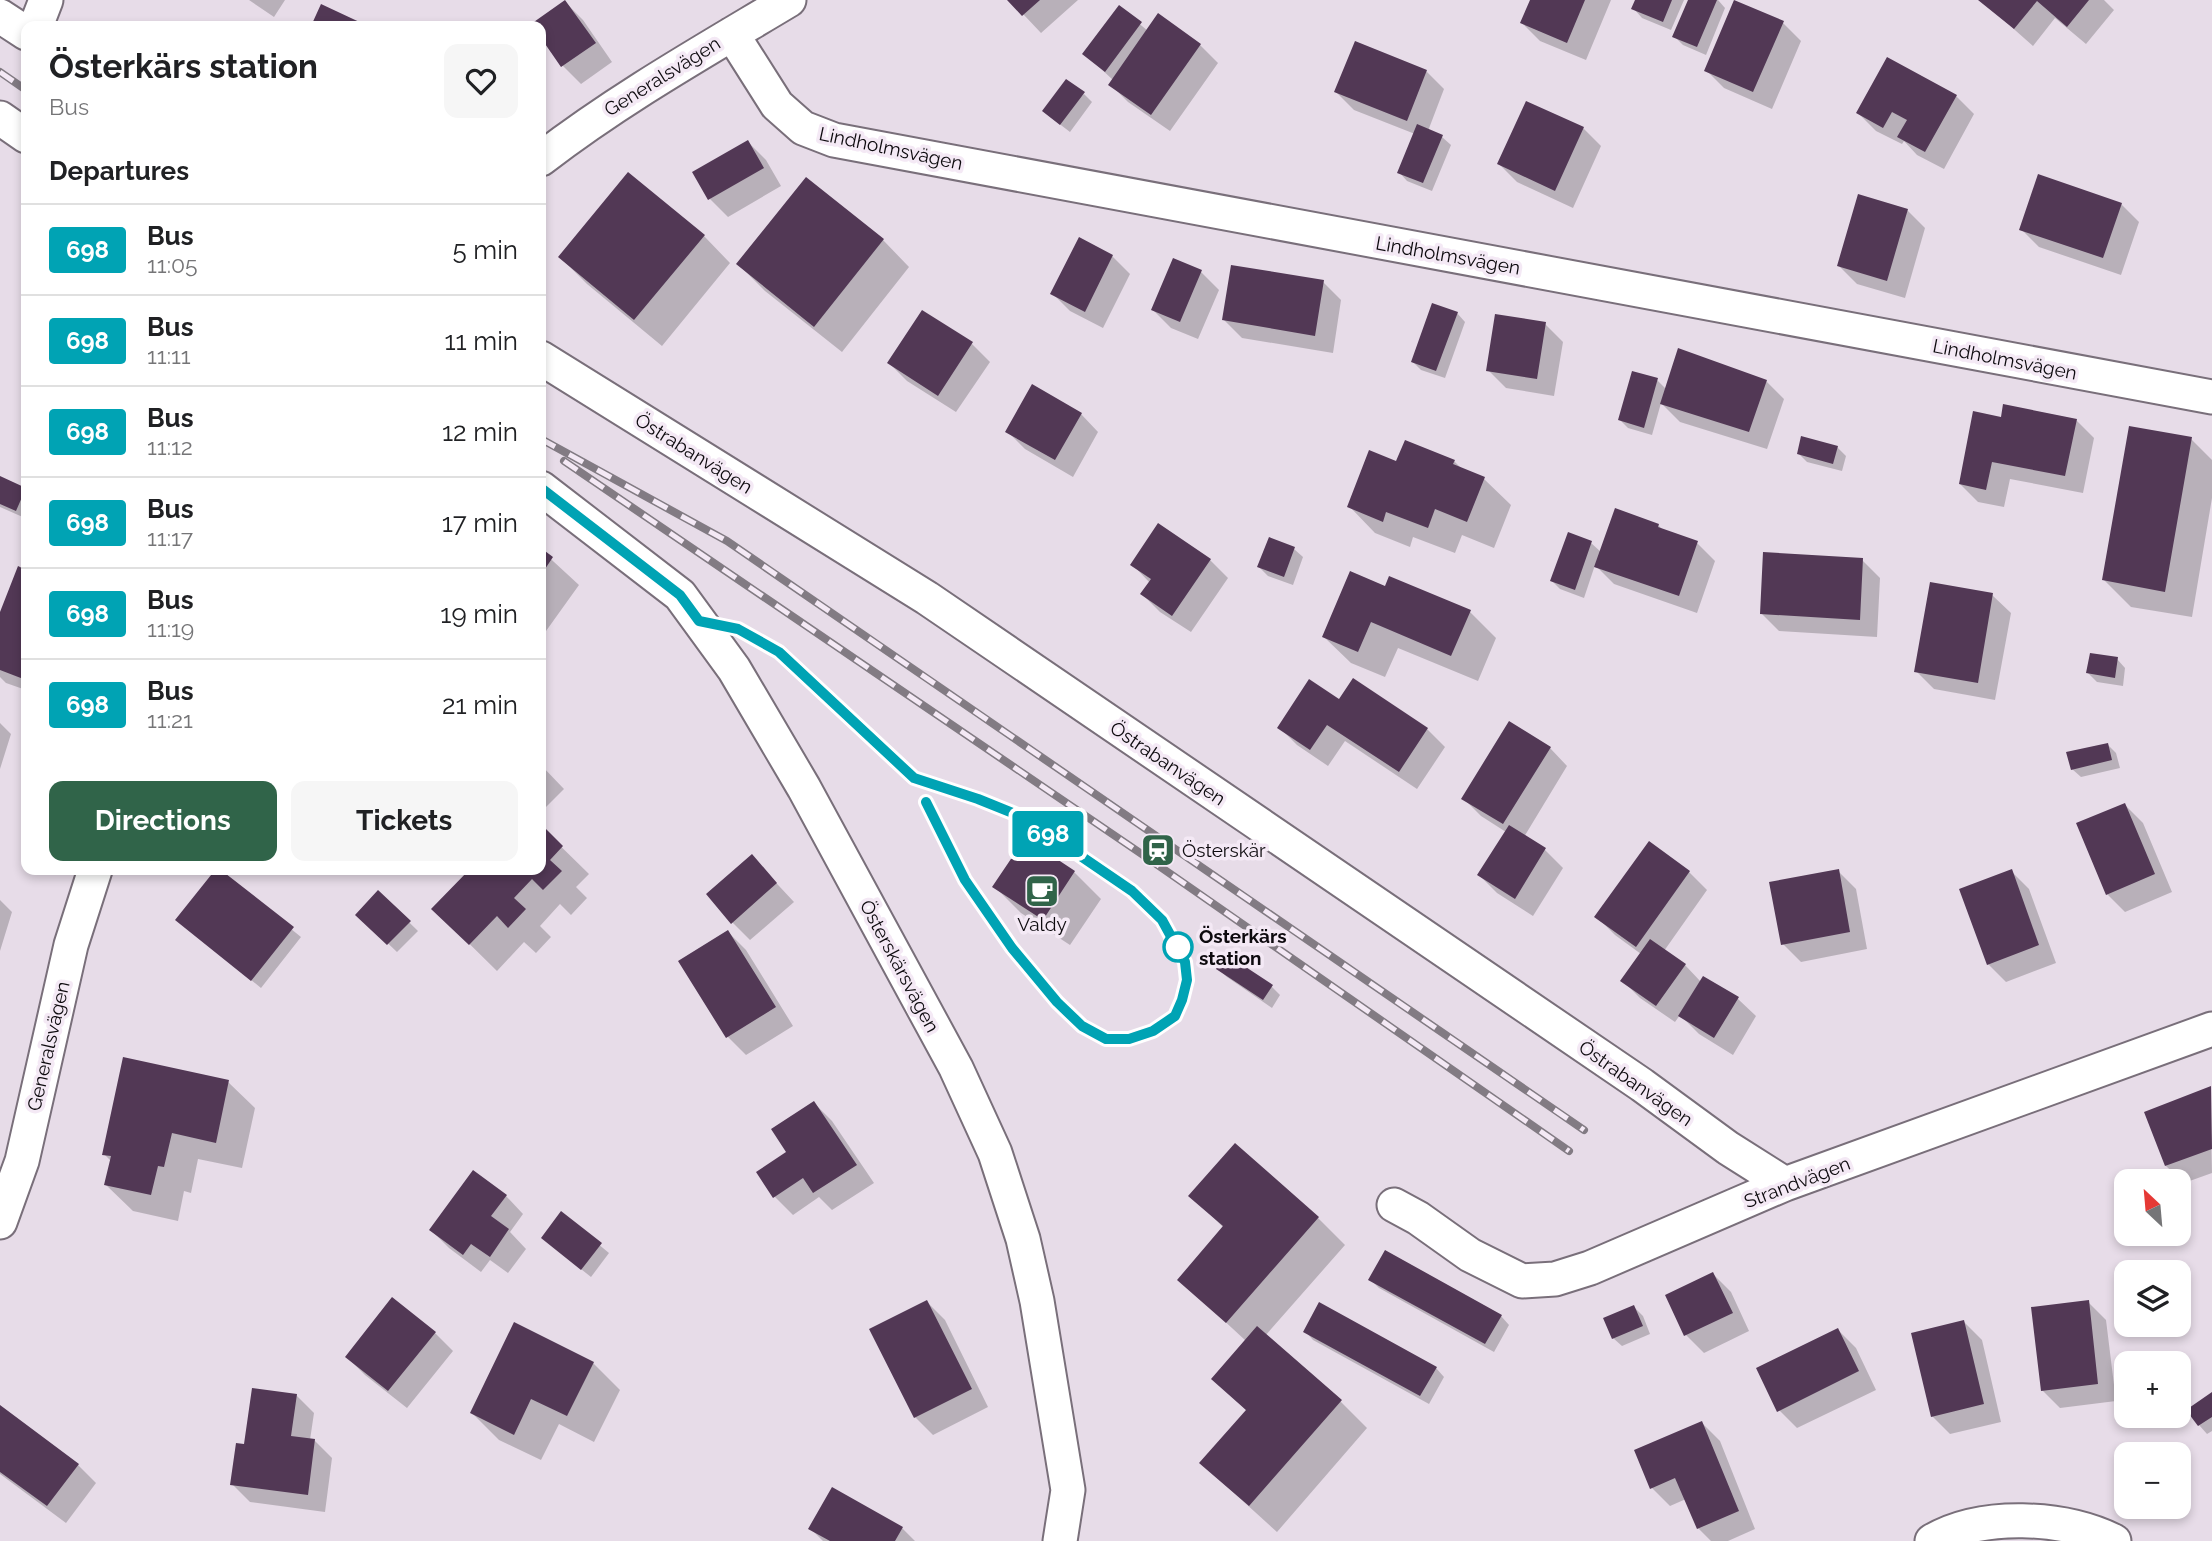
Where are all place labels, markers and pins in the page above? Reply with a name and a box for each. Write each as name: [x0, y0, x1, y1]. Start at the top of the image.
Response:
station icon: Österskär: [1139, 831, 1177, 869]
place label: Österskär: [1182, 839, 1266, 861]
cafe icon: Valdy: [1023, 872, 1061, 910]
place label: Valdy: [1017, 913, 1067, 935]
place label: Österkärs station: [1199, 925, 1287, 969]
marker: Österkärs station: [1163, 932, 1193, 962]

